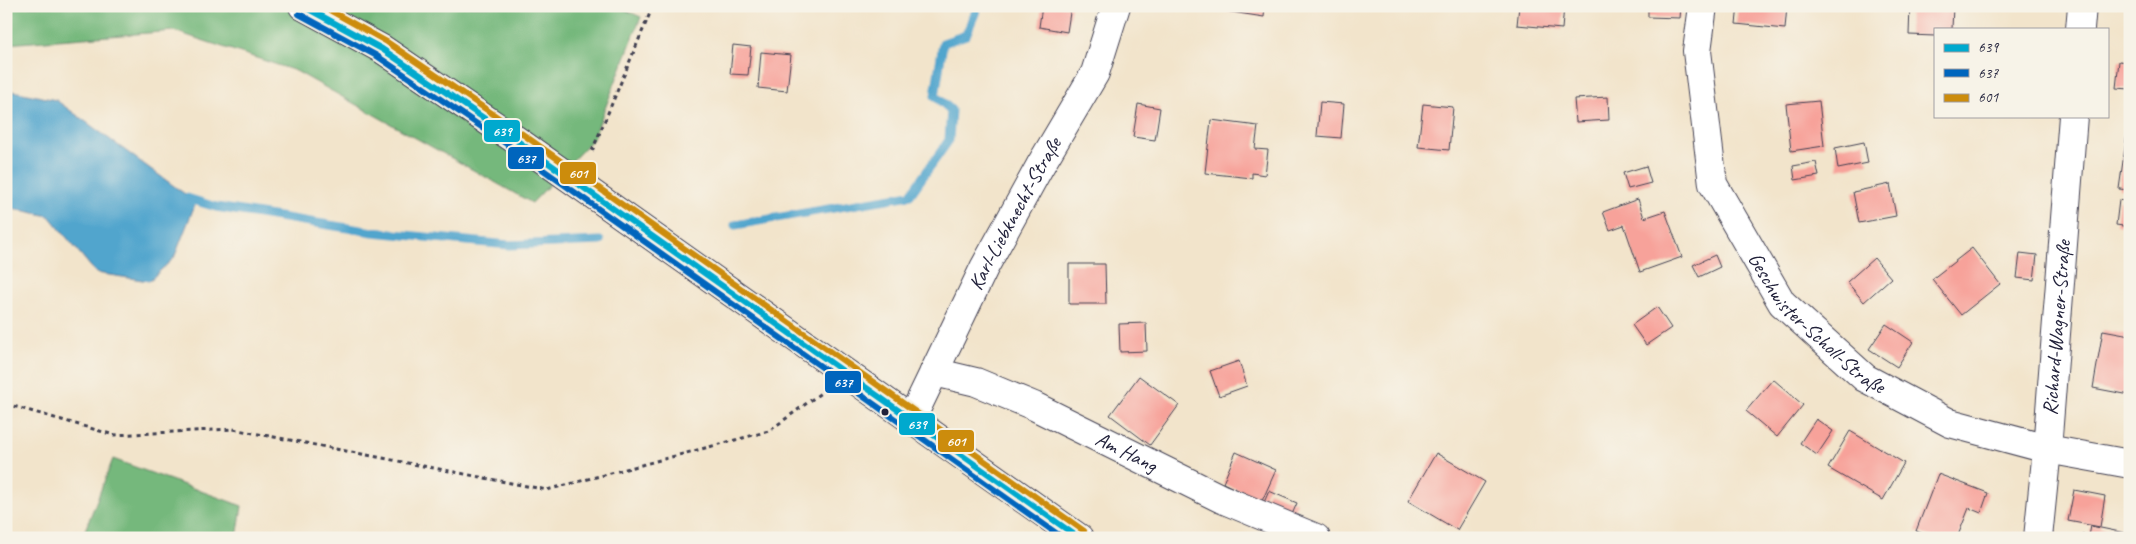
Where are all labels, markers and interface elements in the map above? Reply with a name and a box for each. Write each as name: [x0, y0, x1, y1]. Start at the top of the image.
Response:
legend: [1934, 28, 2108, 118]
text: 639: [1978, 38, 2000, 57]
text: 637: [1978, 64, 2000, 83]
text: 601: [1978, 88, 2000, 107]
line badge: 639: [483, 119, 521, 143]
text: 639: [492, 123, 513, 140]
street label: Karl-Liebknecht-Straße: [962, 131, 1068, 294]
line badge: 637: [507, 146, 545, 170]
text: 637: [516, 150, 537, 167]
line badge: 601: [559, 161, 597, 185]
text: 601: [568, 165, 589, 182]
street label: Richard-Wagner-Straße: [2037, 237, 2076, 416]
street label: Geschwister-Scholl-Straße: [1742, 248, 1891, 400]
line badge: 637: [824, 370, 862, 394]
text: 637: [833, 374, 854, 391]
unlabelled marker: [880, 407, 890, 417]
line badge: 639: [898, 412, 936, 436]
text: 639: [907, 416, 928, 433]
street label: Am Hang: [1091, 426, 1163, 479]
line badge: 601: [937, 429, 975, 453]
text: 601: [946, 433, 967, 450]

